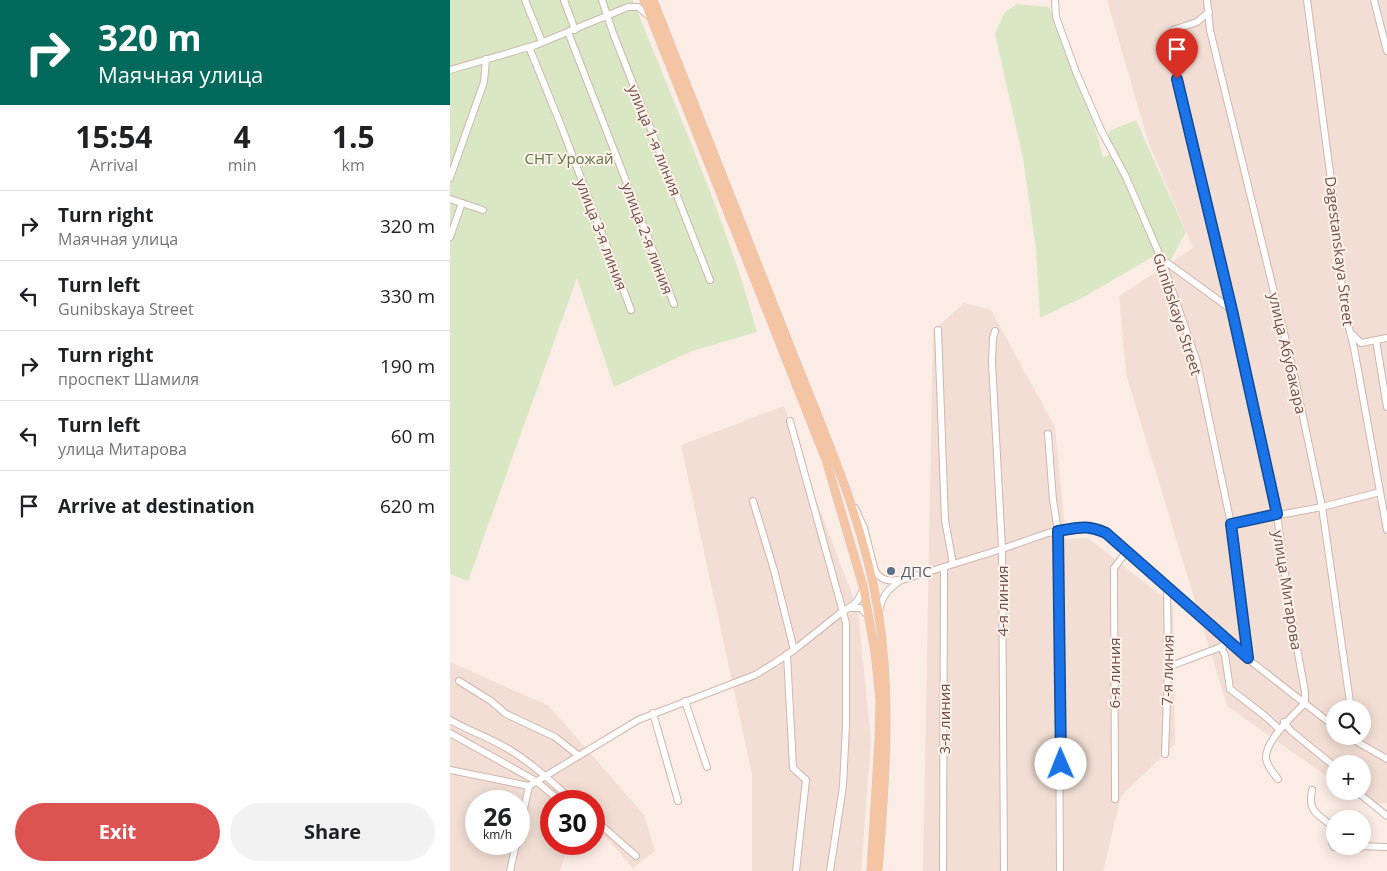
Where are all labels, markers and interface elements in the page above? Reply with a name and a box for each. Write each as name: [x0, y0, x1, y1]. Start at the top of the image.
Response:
text: 320 m: [98, 14, 202, 61]
icon: right: [15, 20, 80, 85]
pin: [1156, 28, 1198, 79]
icon: arrive: [1163, 35, 1191, 63]
text: Маячная улица: [98, 59, 263, 89]
street label: улица 1-я линия: [624, 81, 686, 199]
text: 15:54: [75, 116, 152, 157]
text: 4: [234, 116, 251, 157]
text: 1.5: [332, 116, 375, 157]
park label: СНТ Урожай: [524, 148, 614, 168]
text: Arrival: [90, 154, 138, 176]
text: min: [228, 154, 256, 176]
text: km: [342, 154, 365, 176]
street label: улица 3-я линия: [571, 175, 633, 293]
street label: Dagestanskaya Street: [1321, 175, 1359, 327]
street label: улица 2-я линия: [617, 179, 679, 297]
text: Turn right: [58, 202, 153, 228]
icon: right: [15, 212, 43, 240]
text: 320 m: [380, 213, 435, 239]
text: Маячная улица: [58, 228, 178, 250]
street label: Gunibskaya Street: [1149, 250, 1207, 378]
text: Turn left: [58, 272, 140, 298]
icon: left: [15, 282, 43, 310]
text: 330 m: [380, 283, 435, 309]
street label: улица Абубакара: [1264, 290, 1312, 416]
text: Gunibskaya Street: [58, 298, 194, 320]
text: Turn right: [58, 342, 153, 368]
icon: right: [15, 352, 43, 380]
text: 190 m: [380, 353, 435, 379]
text: проспект Шамиля: [58, 368, 199, 390]
text: Turn left: [58, 412, 140, 438]
icon: left: [15, 422, 43, 450]
text: 60 m: [391, 423, 435, 449]
text: улица Митарова: [58, 438, 187, 460]
icon: arrive: [15, 492, 43, 520]
text: Arrive at destination: [58, 493, 255, 519]
text: 620 m: [380, 493, 435, 519]
street label: улица Митарова: [1269, 529, 1307, 651]
place label: ДПС: [901, 561, 932, 581]
marker: ДПС: [885, 565, 897, 577]
street label: 4-я линия: [992, 565, 1012, 637]
street label: 7-я линия: [1156, 634, 1178, 706]
street label: 6-я линия: [1104, 637, 1124, 709]
street label: 3-я линия: [934, 683, 954, 755]
map controls: [1326, 700, 1371, 855]
button: search: [1326, 700, 1371, 745]
position arrow: [1034, 737, 1086, 789]
button: +: [1326, 755, 1371, 800]
speed limit sign: 30: [540, 790, 605, 855]
text: 26: [483, 799, 512, 833]
button: Exit: [15, 803, 220, 861]
button: Share: [230, 803, 435, 861]
button: −: [1326, 810, 1371, 855]
text: km/h: [483, 826, 512, 843]

